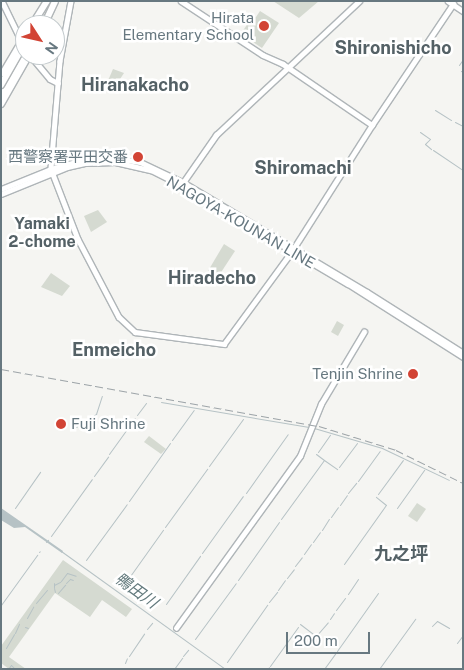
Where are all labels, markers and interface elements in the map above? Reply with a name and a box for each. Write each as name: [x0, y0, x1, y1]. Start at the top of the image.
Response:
place label: Hirata Elementary School: [122, 8, 254, 43]
north arrow: [15, 15, 65, 65]
marker: Hirata Elementary School: [258, 20, 270, 32]
district label: Shironishicho: [335, 37, 451, 59]
text: N: [42, 39, 61, 57]
district label: Hiranakacho: [81, 74, 189, 96]
place label: 西警察署平田交番: [8, 148, 128, 166]
marker: 西警察署平田交番: [132, 151, 144, 163]
district label: Shiromachi: [254, 157, 352, 179]
street label: NAGOYA-KOUNAN LINE: [163, 172, 319, 272]
district label: Yamaki 2-chome: [8, 214, 76, 252]
district label: Hiradecho: [168, 267, 256, 289]
district label: Enmeicho: [72, 339, 156, 361]
place label: Tenjin Shrine: [312, 365, 403, 383]
marker: Tenjin Shrine: [407, 368, 419, 380]
place label: Fuji Shrine: [71, 415, 145, 433]
marker: Fuji Shrine: [55, 418, 67, 430]
district label: 九之坪: [374, 543, 428, 565]
water label: 鴨田川: [111, 569, 161, 613]
scale bar: [289, 622, 373, 654]
text: 200 m: [294, 632, 338, 649]

